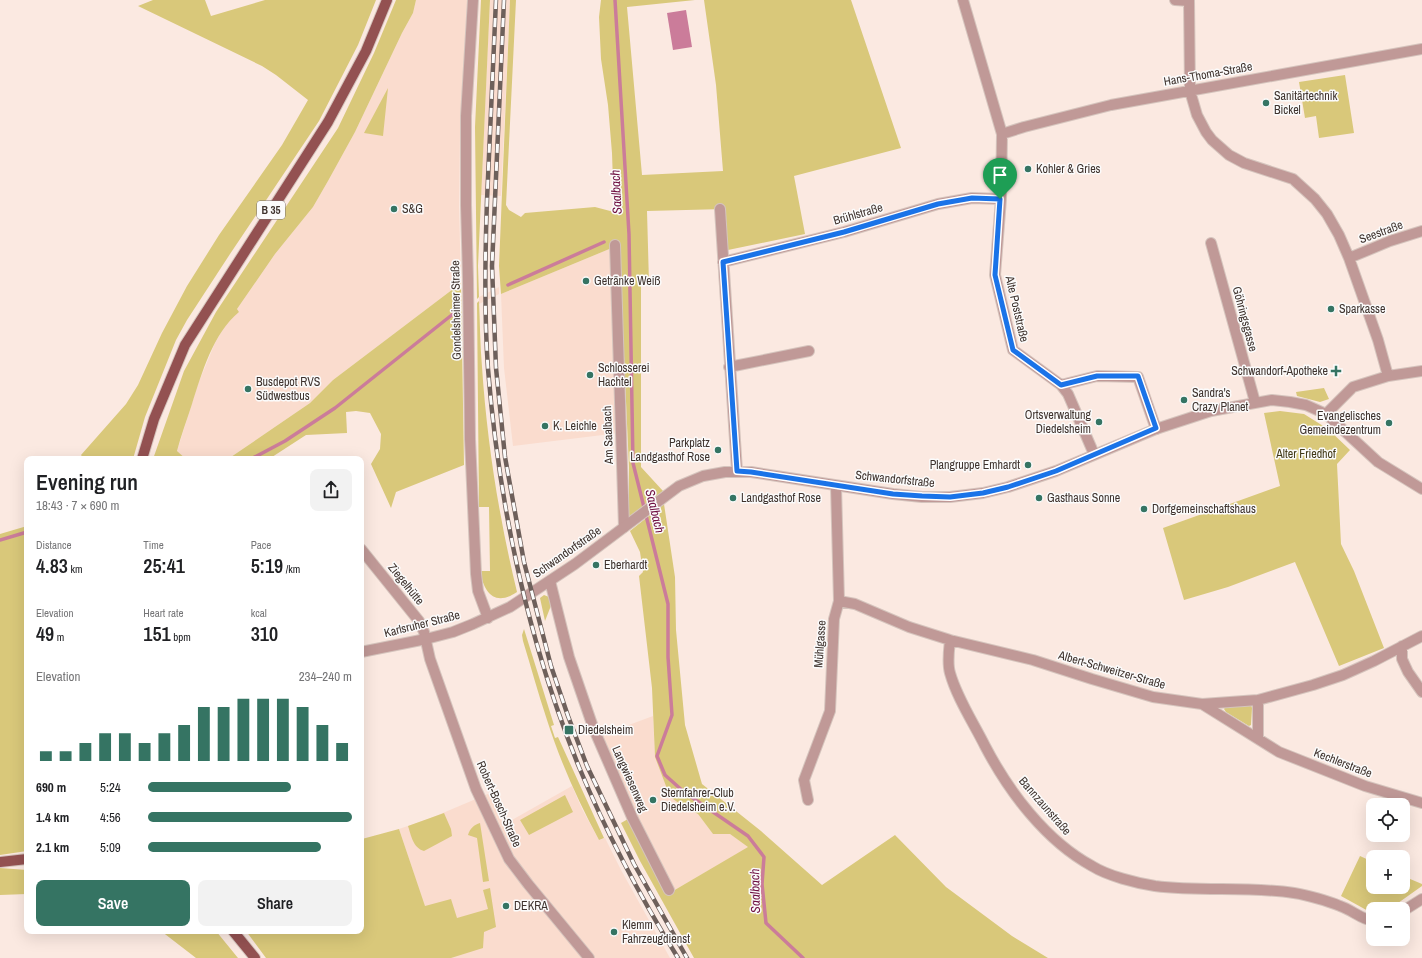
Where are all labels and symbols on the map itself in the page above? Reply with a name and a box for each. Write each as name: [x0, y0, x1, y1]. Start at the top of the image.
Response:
street label: Hans-Thoma-Straße: [1162, 58, 1254, 90]
place label: Sanitärtechnik Bickel: [1274, 88, 1338, 118]
marker: Sanitärtechnik Bickel: [1261, 98, 1271, 108]
pin: [983, 158, 1017, 199]
place label: Kohler & Gries: [1036, 161, 1101, 177]
marker: Kohler & Gries: [1023, 164, 1033, 174]
water label: Saalbach: [606, 169, 626, 215]
street label: Brühlstraße: [831, 199, 885, 229]
road number: B 35: [257, 201, 285, 219]
place label: S&G: [402, 201, 423, 217]
marker: S&G: [389, 204, 399, 214]
street label: Seestraße: [1357, 217, 1405, 247]
street label: Gondelsheimer Straße: [447, 260, 465, 360]
place label: Getränke Weiß: [594, 273, 661, 289]
street label: Alte Poststraße: [1001, 273, 1032, 344]
marker: Getränke Weiß: [581, 276, 591, 286]
street label: Göhringsgasse: [1229, 285, 1261, 353]
place label: Sparkasse: [1339, 301, 1386, 317]
marker: Sparkasse: [1326, 304, 1336, 314]
place label: Schlosserei Hachtel: [598, 360, 649, 390]
place label: Schwandorf-Apotheke: [1231, 363, 1328, 379]
marker: Schwandorf-Apotheke: [1331, 366, 1341, 376]
marker: Schlosserei Hachtel: [585, 370, 595, 380]
place label: Busdepot RVS Südwestbus: [256, 374, 321, 404]
marker: Busdepot RVS Südwestbus: [243, 384, 253, 394]
place label: Sandra's Crazy Planet: [1192, 385, 1249, 415]
marker: Sandra's Crazy Planet: [1179, 395, 1189, 405]
street label: Am Saalbach: [599, 405, 617, 466]
place label: Ortsverwaltung Diedelsheim: [1025, 407, 1092, 437]
place label: Evangelisches Gemeindezentrum: [1300, 408, 1381, 438]
marker: Ortsverwaltung Diedelsheim: [1094, 417, 1104, 427]
place label: K. Leichle: [553, 418, 597, 434]
marker: Evangelisches Gemeindezentrum: [1384, 418, 1394, 428]
marker: K. Leichle: [540, 421, 550, 431]
place label: Parkplatz Landgasthof Rose: [630, 435, 710, 465]
marker: Parkplatz Landgasthof Rose: [713, 445, 723, 455]
park label: Alter Friedhof: [1275, 446, 1336, 462]
place label: Plangruppe Emhardt: [930, 457, 1020, 473]
marker: Plangruppe Emhardt: [1023, 460, 1033, 470]
street label: Schwandorfstraße: [854, 467, 936, 491]
water label: Saalbach: [641, 487, 669, 535]
place label: Landgasthof Rose: [741, 490, 821, 506]
place label: Gasthaus Sonne: [1047, 490, 1120, 506]
marker: Landgasthof Rose: [728, 493, 738, 503]
marker: Gasthaus Sonne: [1034, 493, 1044, 503]
place label: Dorfgemeinschaftshaus: [1152, 501, 1256, 517]
marker: Dorfgemeinschaftshaus: [1139, 504, 1149, 514]
street label: Schwandorfstraße: [530, 523, 604, 581]
place label: Eberhardt: [604, 557, 647, 573]
street label: Ziegelhütte: [384, 560, 428, 608]
marker: Eberhardt: [591, 560, 601, 570]
street label: Karlsruher Straße: [382, 607, 462, 641]
street label: Mühlgasse: [810, 620, 830, 668]
street label: Albert-Schweitzer-Straße: [1056, 647, 1167, 693]
place label: Diedelsheim: [578, 722, 633, 738]
marker: Diedelsheim: [563, 724, 575, 736]
street label: Langwiesenweg: [608, 743, 652, 815]
street label: Kechlerstraße: [1312, 745, 1374, 781]
street label: Robert-Bosch-Straße: [473, 758, 525, 850]
street label: Bannzaunstraße: [1015, 773, 1075, 839]
place label: Sternfahrer-Club Diedelsheim e.V.: [661, 785, 736, 815]
marker: Sternfahrer-Club Diedelsheim e.V.: [648, 795, 658, 805]
water label: Saalbach: [746, 869, 764, 913]
place label: DEKRA: [514, 898, 548, 914]
marker: DEKRA: [501, 901, 511, 911]
place label: Klemm Fahrzeugdienst: [622, 917, 690, 947]
marker: Klemm Fahrzeugdienst: [609, 927, 619, 937]

